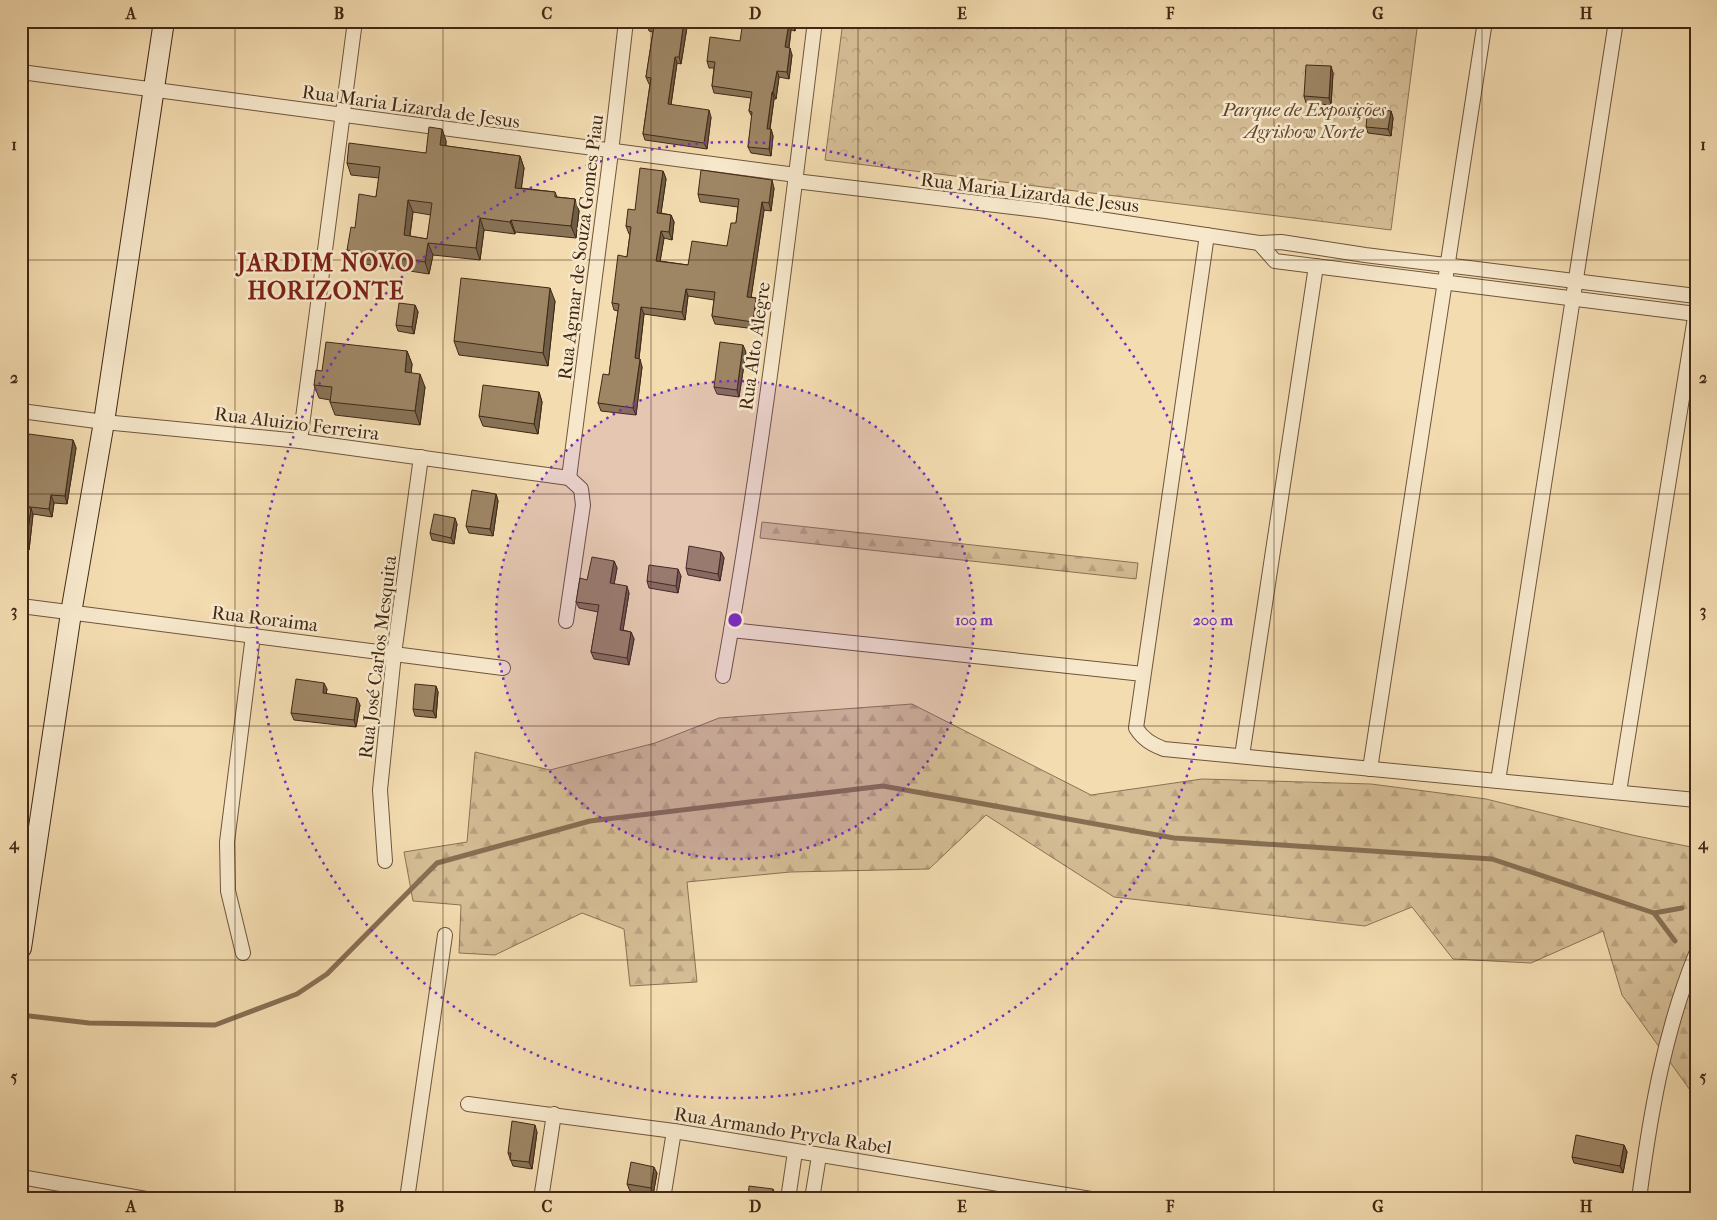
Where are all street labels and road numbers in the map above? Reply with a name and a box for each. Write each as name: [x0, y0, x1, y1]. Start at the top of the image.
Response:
street label: Rua Maria Lizarda de Jesus: [300, 81, 521, 133]
street label: Rua Agmar de Souza Gomes Piau: [554, 113, 608, 381]
street label: Rua Maria Lizarda de Jesus: [919, 169, 1140, 217]
street label: Rua Alto Alegre: [735, 280, 775, 412]
street label: Rua Aluizio Ferreira: [213, 403, 381, 445]
street label: Rua José Carlos Mesquita: [355, 554, 401, 760]
street label: Rua Roraima: [210, 602, 320, 636]
street label: Rua Armando Prycla Rabel: [672, 1103, 893, 1159]

